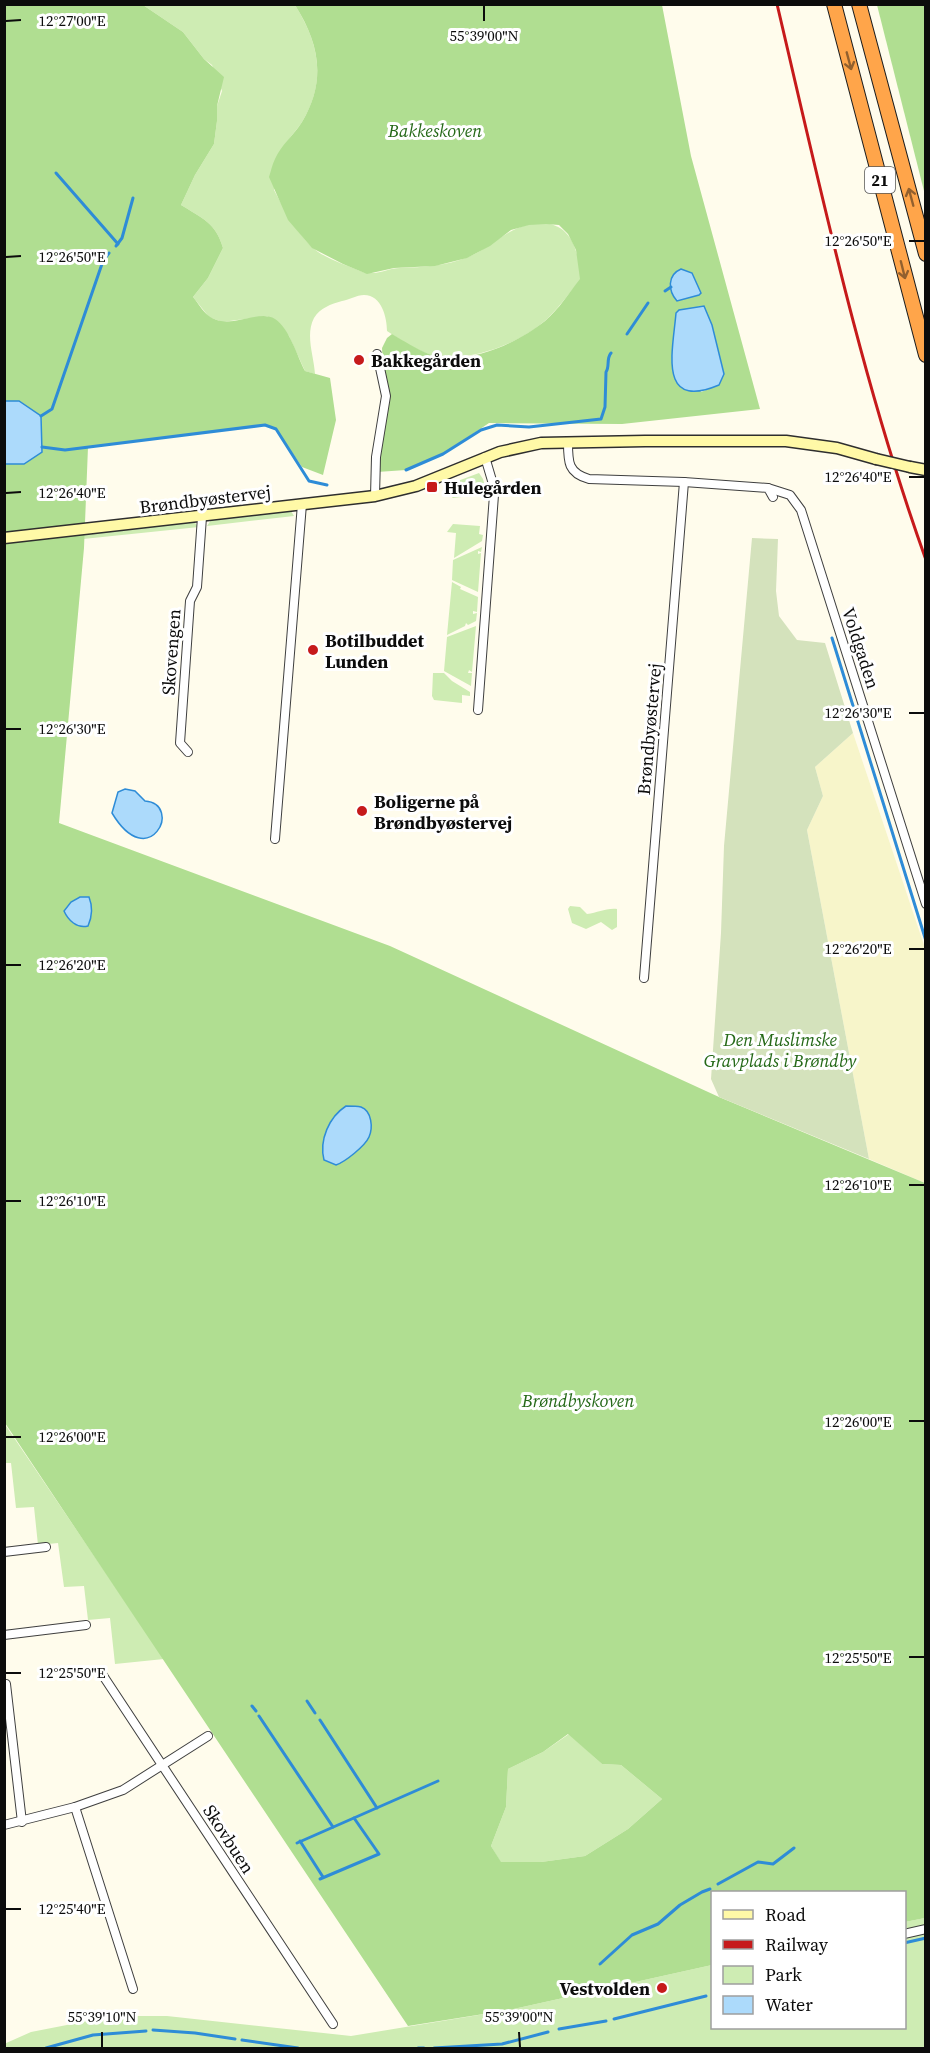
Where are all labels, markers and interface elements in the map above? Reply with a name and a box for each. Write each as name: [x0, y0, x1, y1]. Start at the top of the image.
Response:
text: 12°27'00"E: [38, 10, 106, 31]
text: 55°39'00"N: [449, 25, 519, 46]
one-way arrow: [844, 51, 855, 70]
park label: Bakkeskoven: [387, 118, 482, 143]
road number: 21: [865, 167, 895, 193]
one-way arrow: [904, 188, 916, 207]
text: 12°26'50"E: [824, 230, 892, 251]
text: 12°26'50"E: [38, 246, 106, 267]
one-way arrow: [898, 260, 909, 279]
place label: Bakkegården: [371, 348, 481, 373]
marker: Bakkegården: [352, 353, 366, 367]
text: 12°26'40"E: [824, 466, 892, 487]
place label: Hulegården: [444, 475, 542, 500]
street label: Brøndbyøstervej: [138, 479, 272, 519]
marker: Hulegården: [425, 480, 439, 494]
text: 12°26'40"E: [38, 482, 106, 503]
street label: Voldgaden: [836, 604, 886, 692]
street label: Skovengen: [156, 608, 186, 696]
place label: Botilbuddet Lunden: [325, 628, 424, 674]
marker: Botilbuddet Lunden: [306, 643, 320, 657]
street label: Brøndbyøstervej: [631, 662, 667, 796]
text: 12°26'30"E: [824, 702, 892, 723]
text: 12°26'30"E: [38, 718, 106, 739]
place label: Boligerne på Brøndbyøstervej: [374, 789, 512, 835]
marker: Boligerne på Brøndbyøstervej: [355, 804, 369, 818]
text: 12°26'20"E: [824, 938, 892, 959]
text: 12°26'20"E: [38, 954, 106, 975]
park label: Den Muslimske Gravplads i Brøndby: [704, 1027, 857, 1073]
text: 12°26'10"E: [824, 1174, 892, 1195]
text: 12°26'10"E: [38, 1190, 106, 1211]
park label: Brøndbyskoven: [521, 1388, 634, 1413]
text: 12°26'00"E: [824, 1411, 892, 1432]
text: 12°26'00"E: [38, 1426, 106, 1447]
text: 12°25'50"E: [824, 1647, 892, 1668]
text: 12°25'50"E: [38, 1662, 106, 1683]
street label: Skovbuen: [197, 1800, 261, 1878]
legend: [711, 1891, 906, 2029]
text: 12°25'40"E: [38, 1898, 106, 1919]
text: Road: [765, 1902, 806, 1927]
text: Railway: [765, 1932, 829, 1957]
text: Park: [765, 1962, 802, 1987]
place label: Vestvolden: [559, 1976, 650, 2001]
marker: Vestvolden: [655, 1981, 669, 1995]
text: Water: [765, 1992, 813, 2017]
text: 55°39'10"N: [67, 2006, 137, 2027]
text: 55°39'00"N: [484, 2006, 554, 2027]

